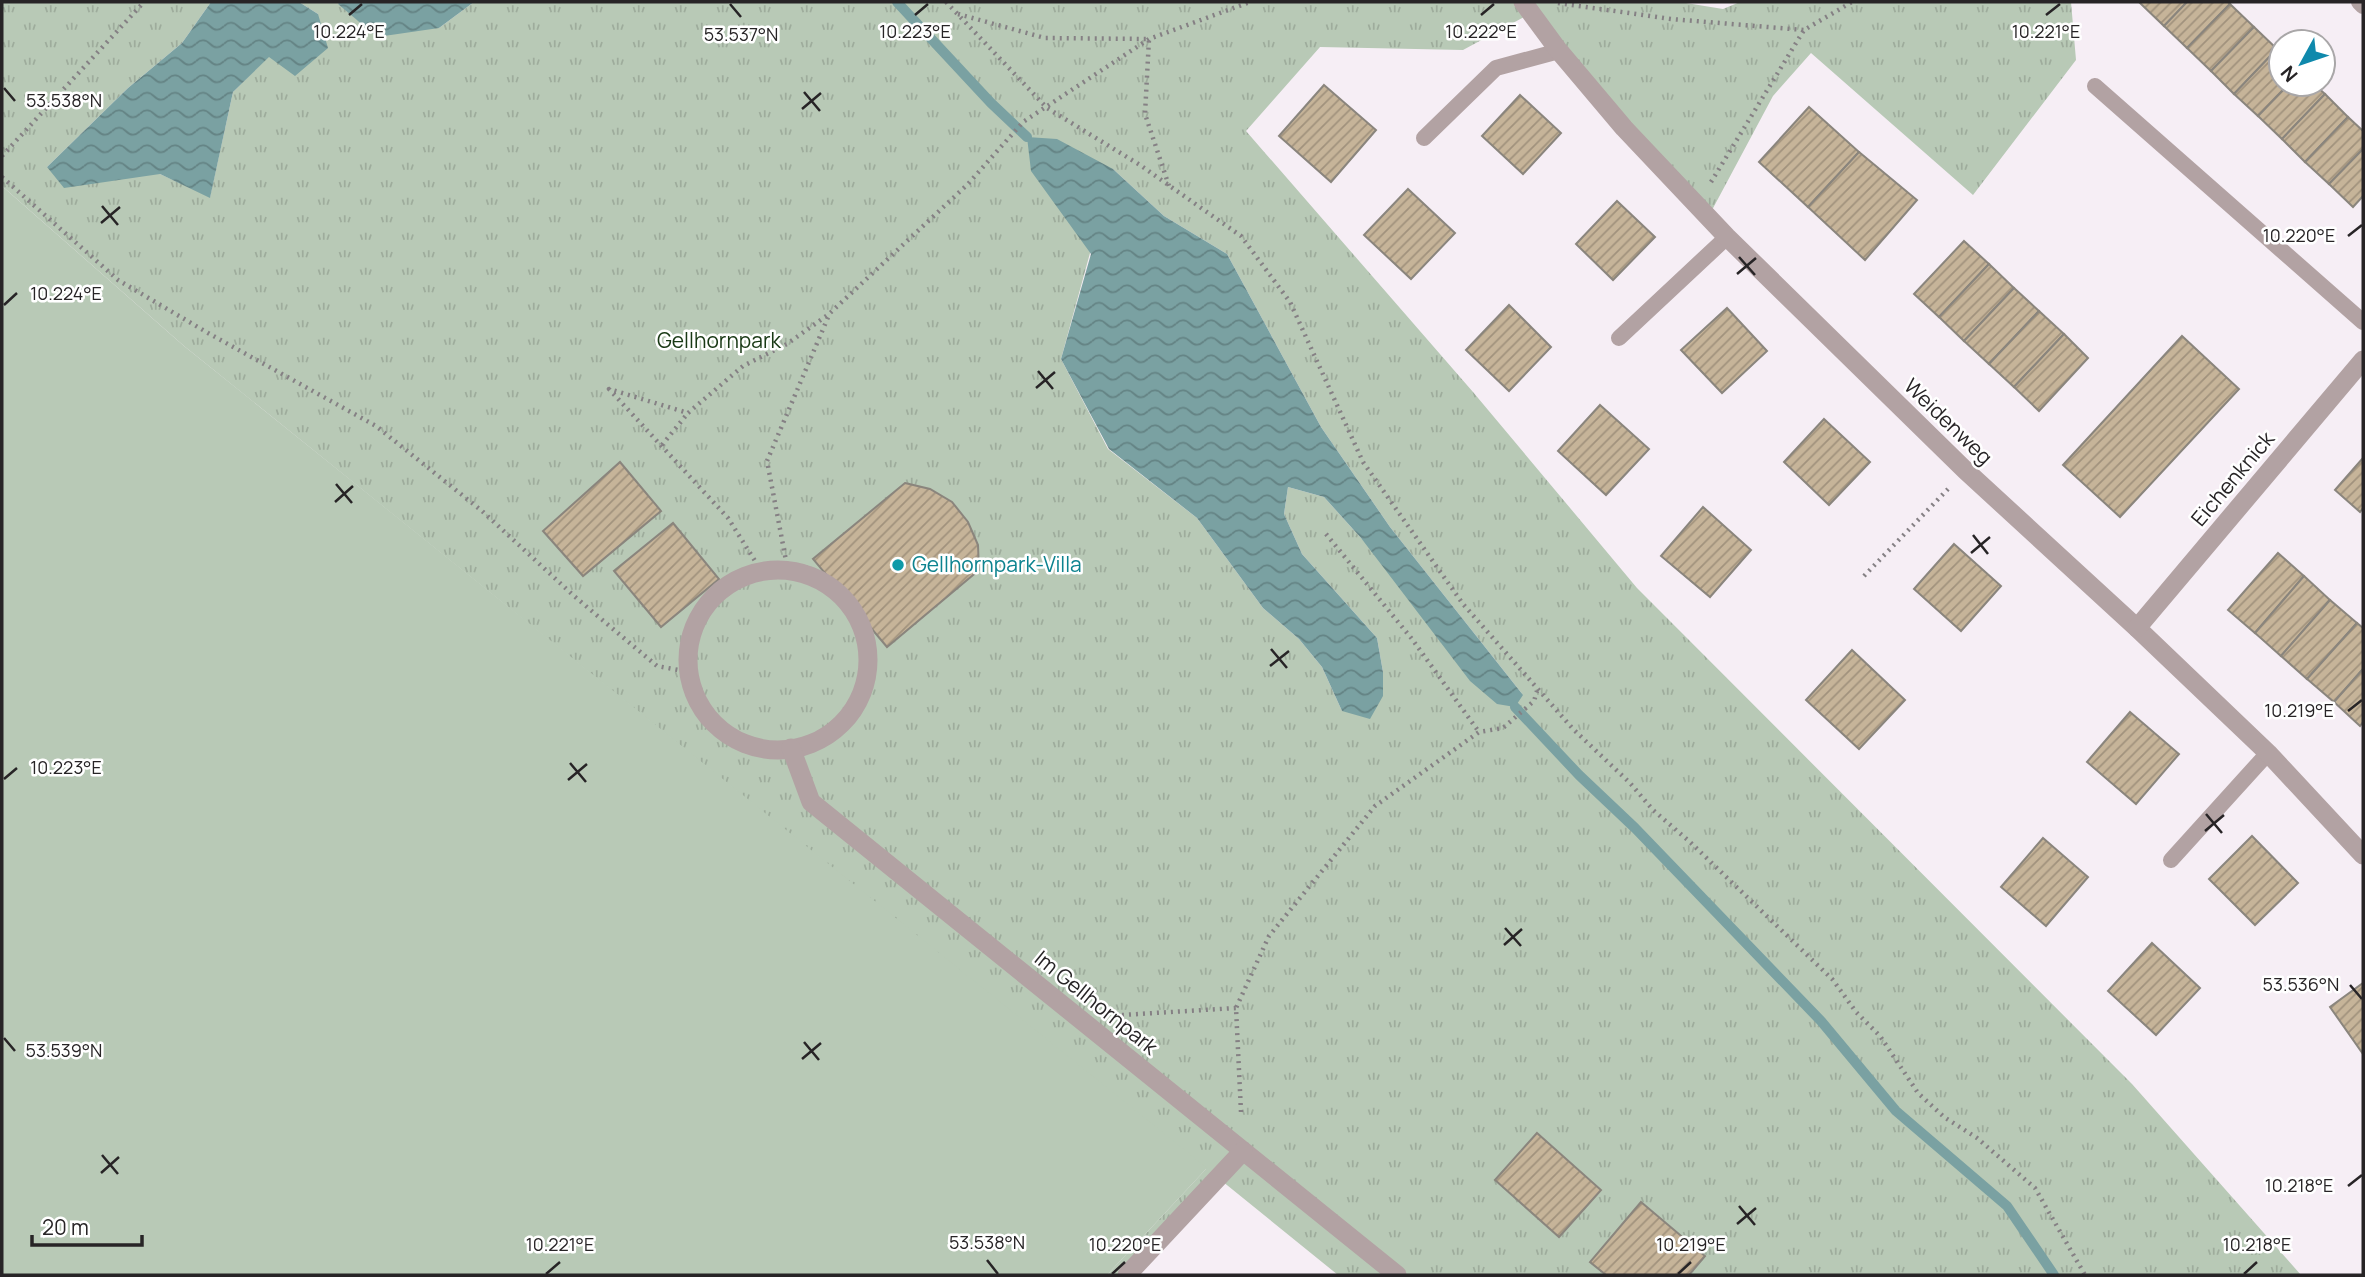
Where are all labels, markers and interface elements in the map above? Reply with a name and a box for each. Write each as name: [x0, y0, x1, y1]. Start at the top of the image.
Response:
text: 10.224°E: [313, 19, 385, 43]
text: 10.223°E: [879, 19, 951, 43]
text: 10.222°E: [1445, 19, 1517, 43]
text: 10.221°E: [2012, 19, 2080, 43]
text: 53.537°N: [704, 22, 778, 46]
north arrow: [2267, 28, 2337, 98]
text: N: [2275, 60, 2303, 88]
text: 53.538°N: [26, 88, 102, 112]
text: 10.220°E: [2263, 223, 2335, 247]
text: 10.224°E: [30, 281, 102, 305]
park label: Gellhornpark: [657, 326, 782, 354]
street label: Weidenweg: [1898, 372, 1999, 471]
street label: Eichenknick: [2184, 425, 2280, 531]
place label: Gellhornpark-Villa: [912, 550, 1082, 578]
marker: Gellhornpark-Villa: [890, 557, 906, 573]
text: 10.219°E: [2264, 698, 2334, 722]
text: 10.223°E: [30, 755, 102, 779]
street label: Im Gellhornpark: [1029, 944, 1164, 1061]
text: 53.536°N: [2263, 972, 2339, 996]
text: 53.539°N: [26, 1038, 102, 1062]
text: 10.218°E: [2265, 1173, 2333, 1197]
scale bar: [32, 1204, 142, 1248]
text: 20 m: [42, 1213, 89, 1241]
text: 53.538°N: [949, 1230, 1025, 1254]
text: 10.221°E: [526, 1232, 594, 1256]
text: 10.220°E: [1089, 1232, 1161, 1256]
text: 10.219°E: [1656, 1232, 1726, 1256]
text: 10.218°E: [2223, 1232, 2291, 1256]

